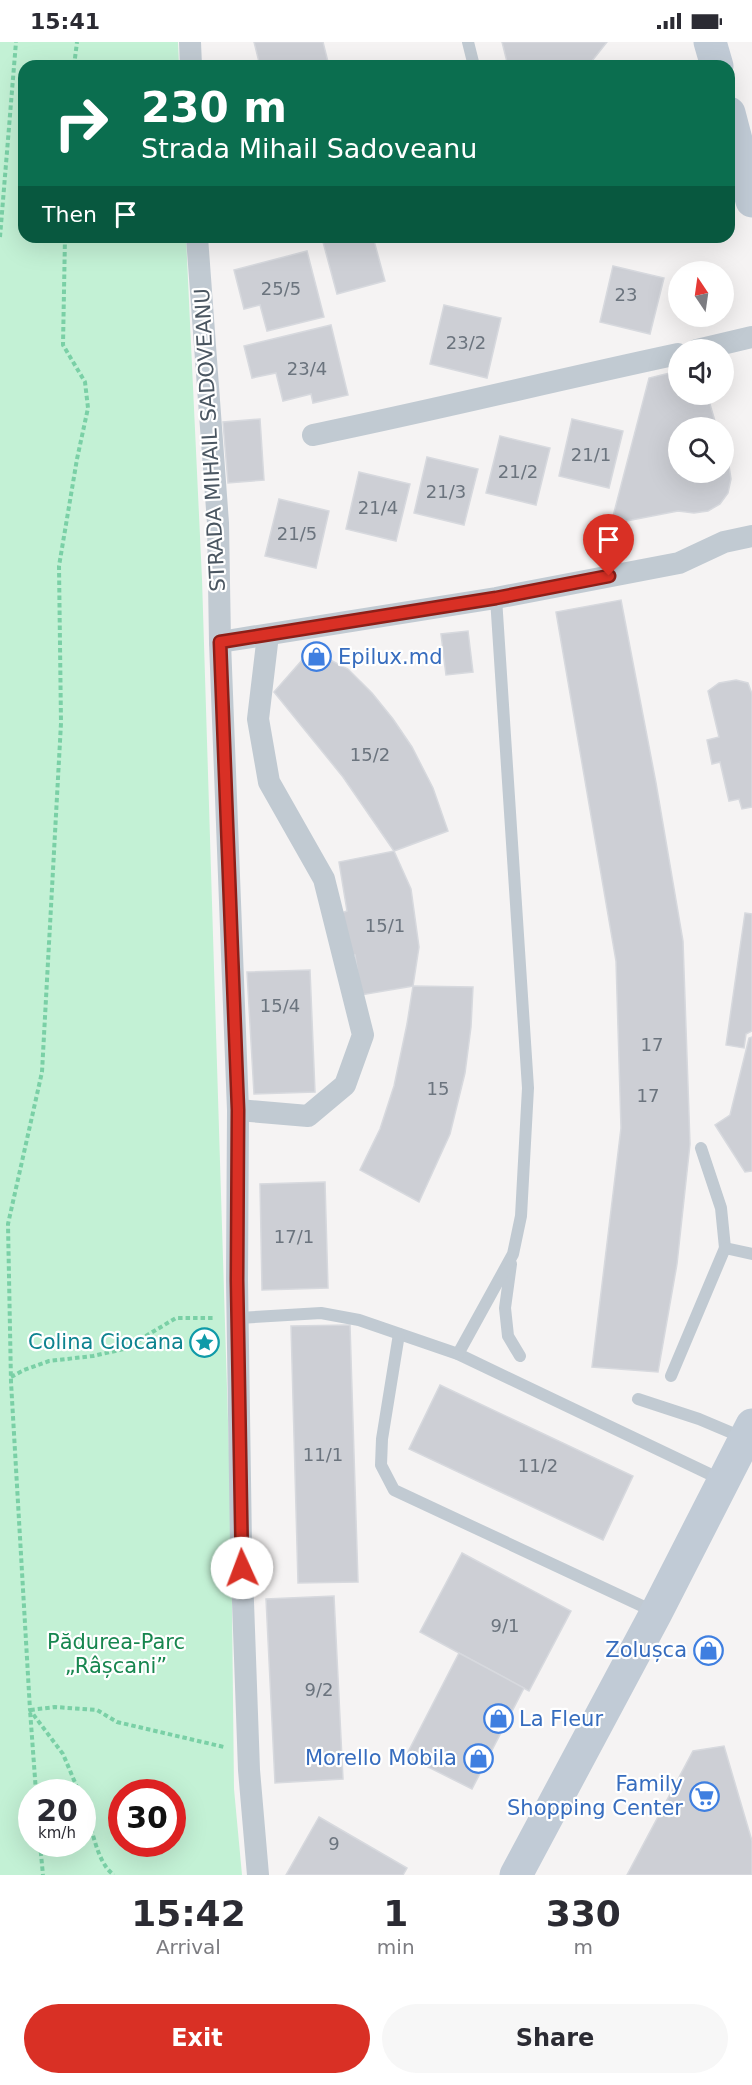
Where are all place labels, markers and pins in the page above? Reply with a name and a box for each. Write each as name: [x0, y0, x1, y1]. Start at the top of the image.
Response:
pin: [583, 514, 634, 576]
shop icon: Epilux.md: [301, 641, 333, 673]
place label: Epilux.md: [338, 645, 442, 669]
place icon: Colina Ciocana: [189, 1326, 221, 1358]
place label: Colina Ciocana: [28, 1330, 184, 1354]
shop icon: Zolușca: [692, 1634, 724, 1666]
place label: Zolușca: [605, 1638, 687, 1662]
shop icon: La Fleur: [482, 1703, 514, 1735]
place label: La Fleur: [519, 1707, 603, 1731]
shop icon: Morello Mobila: [462, 1742, 494, 1774]
place label: Morello Mobila: [305, 1746, 457, 1770]
place label: Family Shopping Center: [507, 1772, 683, 1820]
supermarket icon: Family Shopping Center: [688, 1780, 720, 1812]

